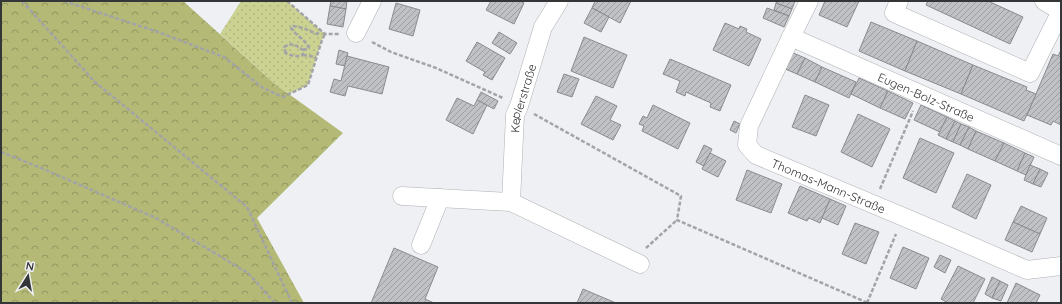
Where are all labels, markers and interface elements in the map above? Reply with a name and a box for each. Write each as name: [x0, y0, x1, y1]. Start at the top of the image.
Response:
street label: Keplerstraße: [507, 62, 539, 133]
street label: Eugen-Bolz-Straße: [876, 69, 977, 125]
street label: Thomas-Mann-Straße: [769, 155, 888, 216]
north arrow: [8, 256, 48, 296]
text: N: [25, 259, 35, 274]

